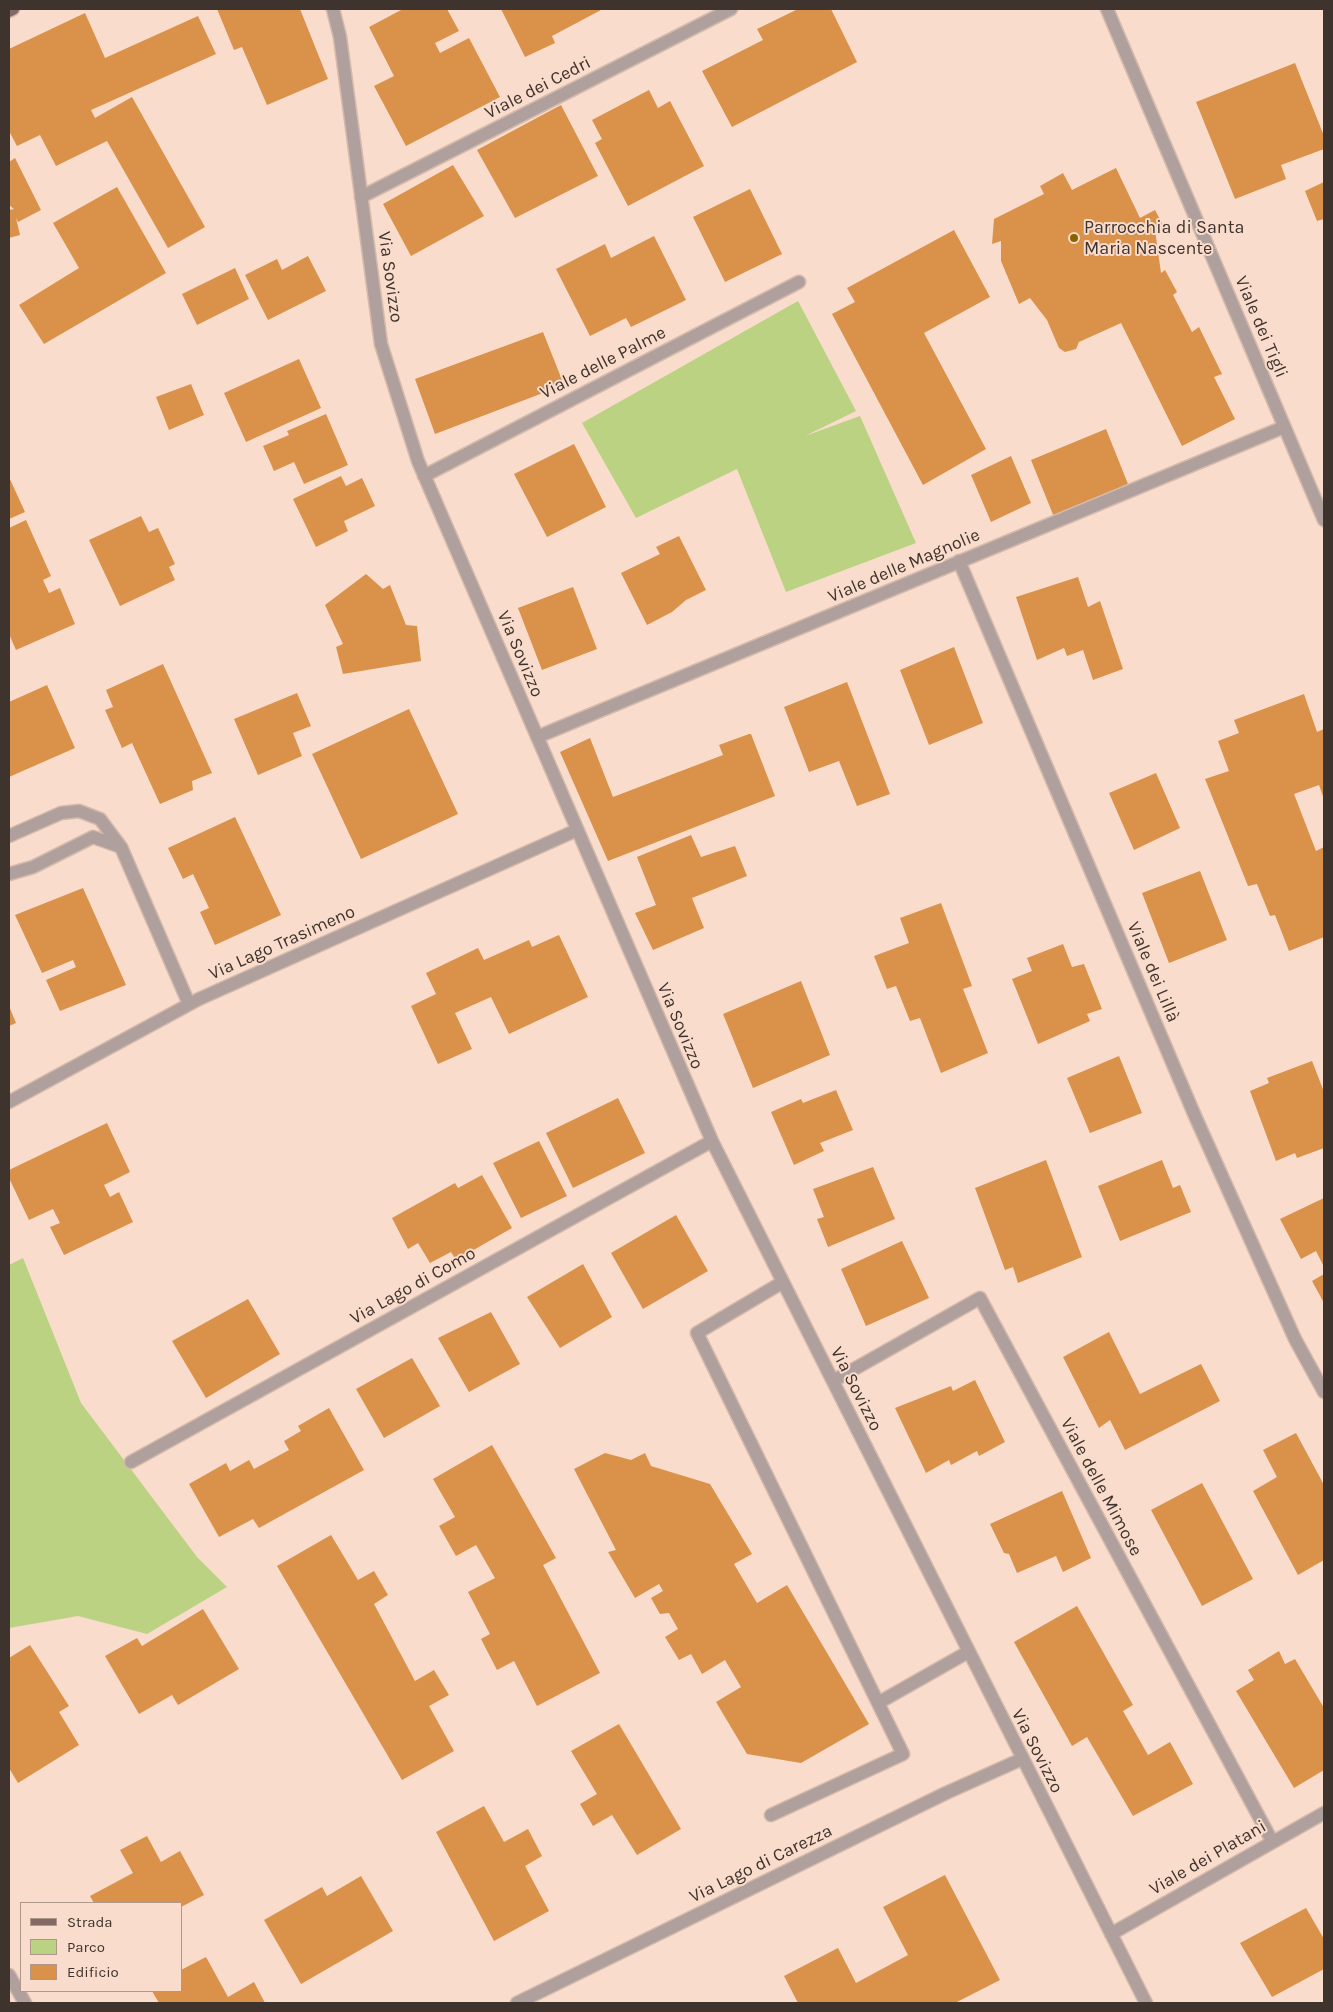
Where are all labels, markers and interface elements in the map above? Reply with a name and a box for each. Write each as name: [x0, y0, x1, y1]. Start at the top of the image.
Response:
street label: Viale dei Cedri: [481, 52, 595, 124]
place label: Parrocchia di Santa Maria Nascente: [1084, 217, 1244, 260]
street label: Via Sovizzo: [373, 230, 407, 324]
marker: Parrocchia di Santa Maria Nascente: [1068, 232, 1080, 244]
street label: Viale dei Tigli: [1230, 273, 1292, 381]
street label: Viale delle Palme: [536, 322, 670, 404]
street label: Viale delle Magnolie: [825, 524, 983, 608]
street label: Via Sovizzo: [492, 608, 548, 700]
street label: Via Lago Trasimeno: [205, 901, 359, 985]
street label: Viale dei Lillà: [1122, 918, 1184, 1026]
street label: Via Sovizzo: [652, 980, 708, 1072]
street label: Via Lago di Como: [346, 1243, 480, 1329]
street label: Via Sovizzo: [826, 1343, 886, 1435]
street label: Viale delle Mimose: [1055, 1414, 1147, 1560]
street label: Via Sovizzo: [1007, 1705, 1067, 1797]
street label: Viale dei Platani: [1146, 1816, 1270, 1900]
street label: Via Lago di Carezza: [686, 1820, 836, 1908]
legend: [20, 1902, 182, 1992]
text: Strada: [67, 1913, 113, 1931]
text: Parco: [67, 1938, 105, 1956]
text: Edificio: [67, 1963, 119, 1981]

